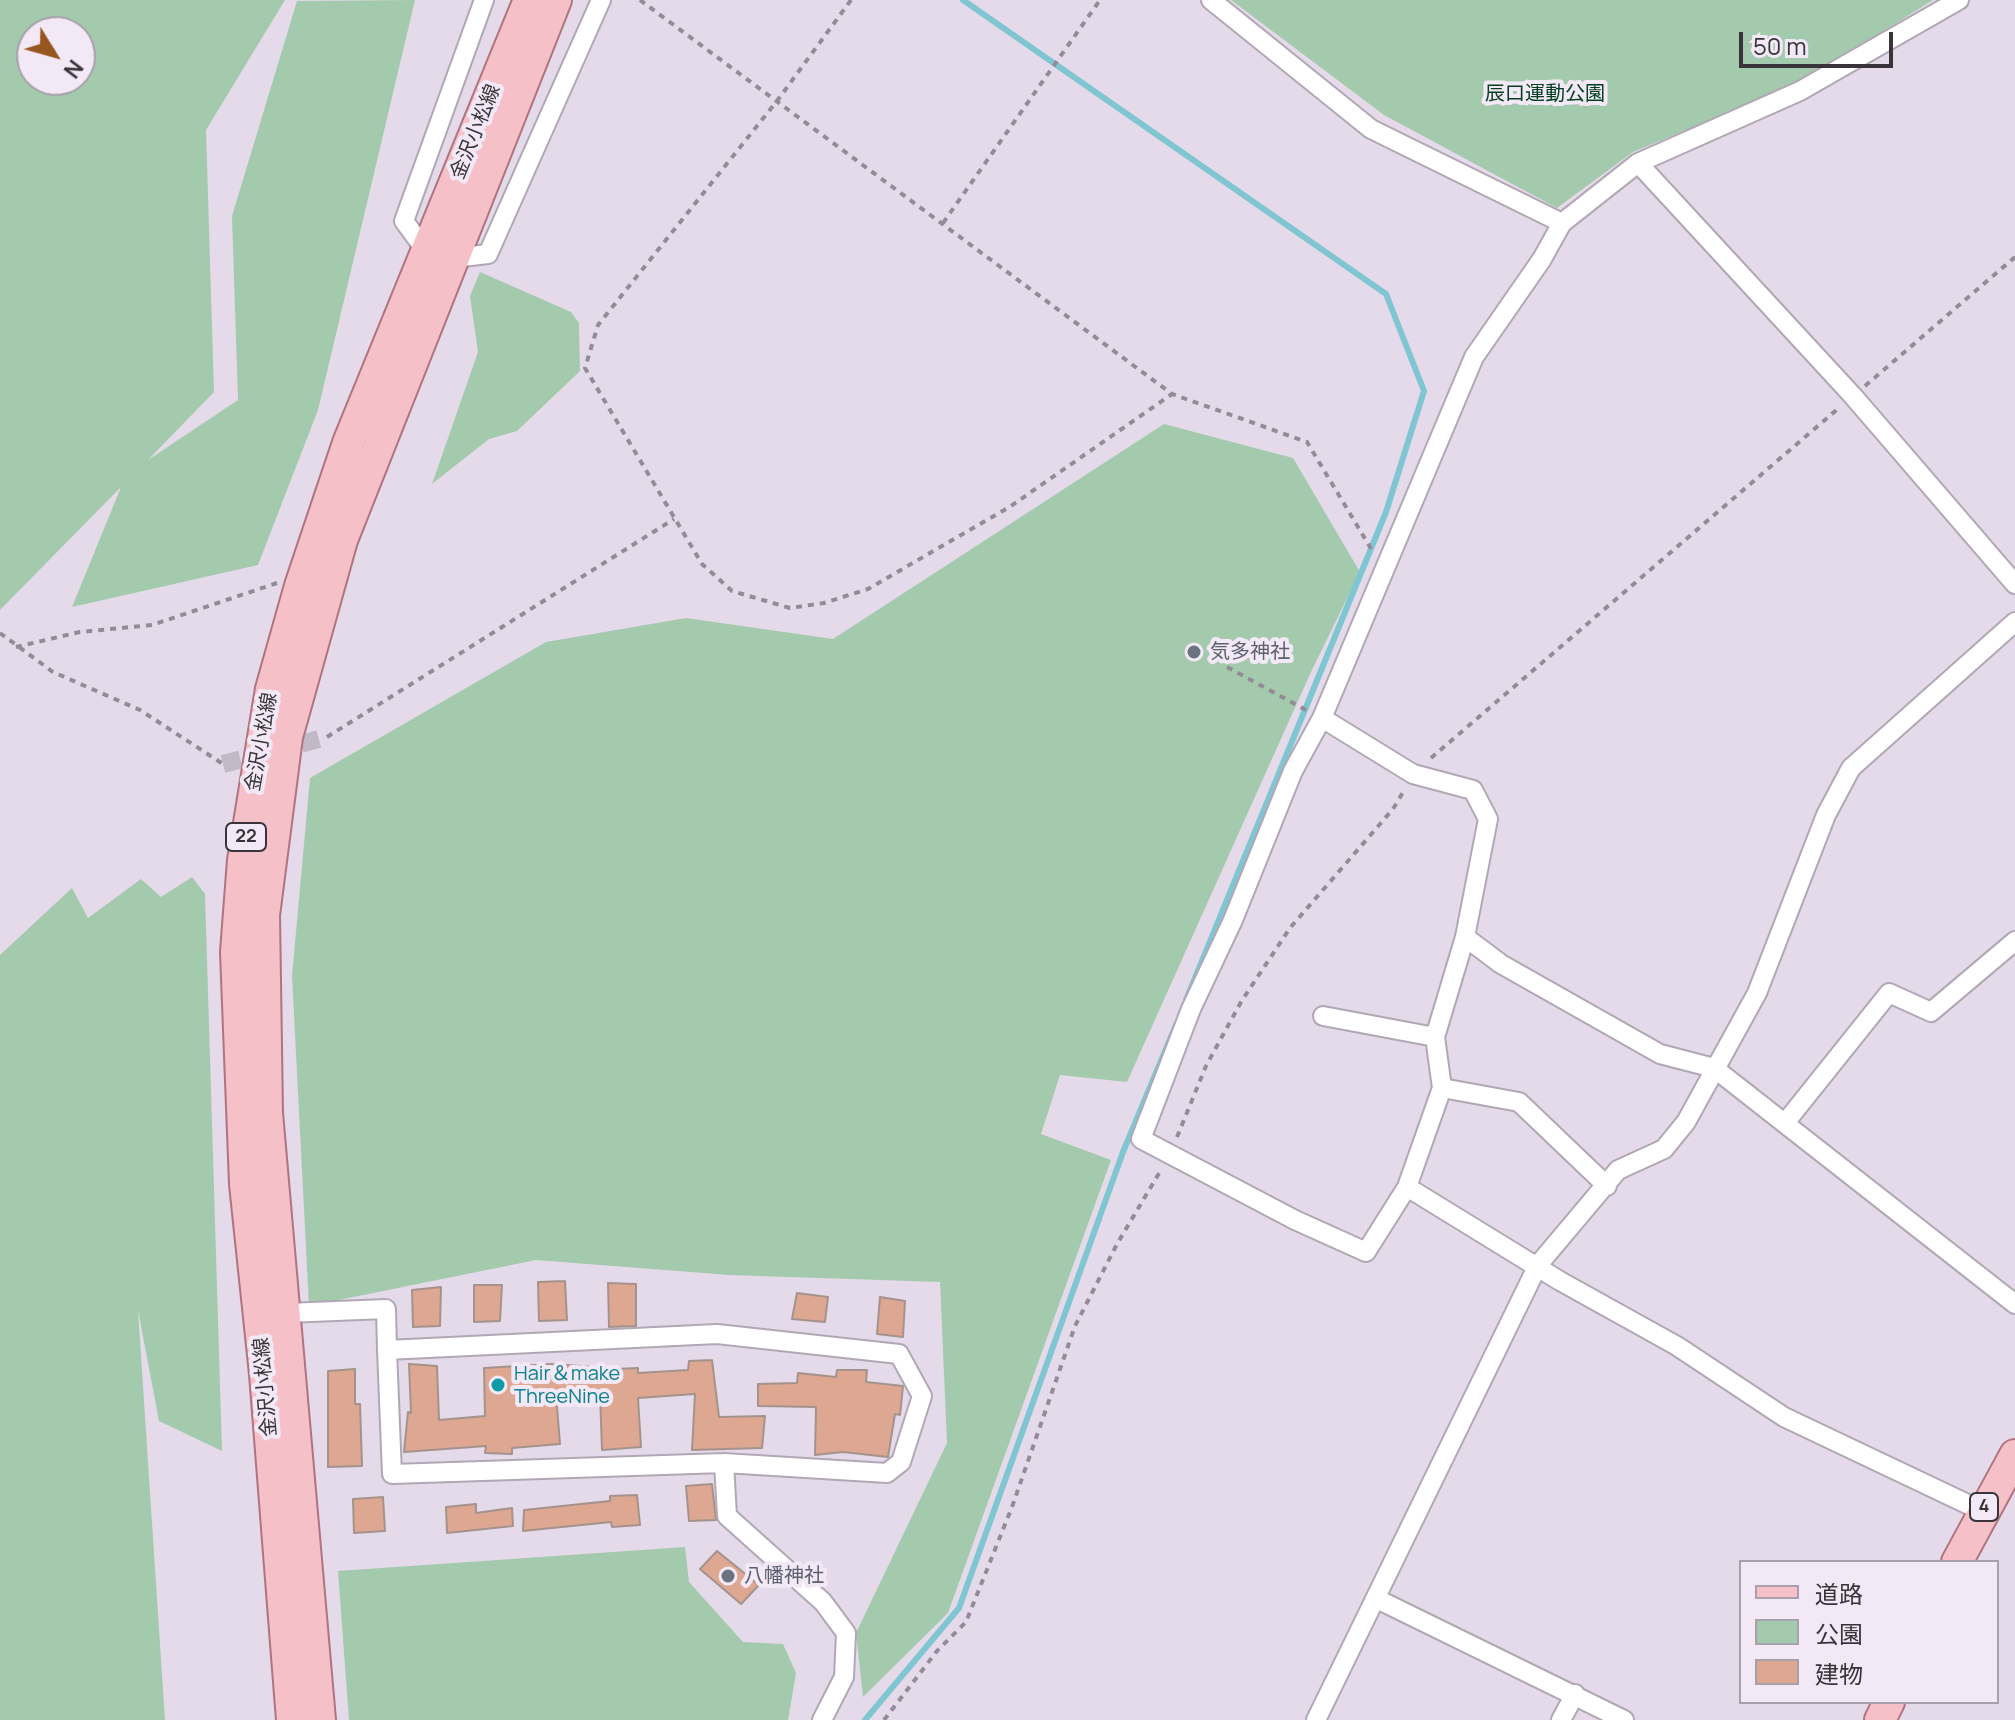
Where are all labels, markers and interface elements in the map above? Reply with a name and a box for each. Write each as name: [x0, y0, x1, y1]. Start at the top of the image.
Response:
north arrow: [16, 16, 96, 96]
scale bar: [1743, 16, 1897, 66]
text: 50 m: [1753, 29, 1807, 62]
text: N: [57, 54, 90, 85]
street label: 金沢小松線: [446, 81, 506, 183]
park label: 辰口運動公園: [1485, 82, 1605, 106]
place label: 気多神社: [1210, 640, 1290, 664]
marker: 気多神社: [1185, 643, 1203, 661]
street label: 金沢小松線: [241, 691, 283, 793]
road number: 22: [226, 823, 266, 851]
street label: 金沢小松線: [250, 1336, 282, 1438]
place label: Hair＆make ThreeNine: [514, 1362, 620, 1409]
marker: Hair＆make ThreeNine: [489, 1376, 507, 1394]
road number: 4: [1970, 1493, 1998, 1521]
legend: [1739, 1560, 1999, 1704]
place label: 八幡神社: [744, 1564, 824, 1588]
marker: 八幡神社: [719, 1567, 737, 1585]
text: 道路: [1815, 1577, 1863, 1610]
text: 公園: [1815, 1617, 1863, 1650]
text: 建物: [1815, 1657, 1863, 1690]

